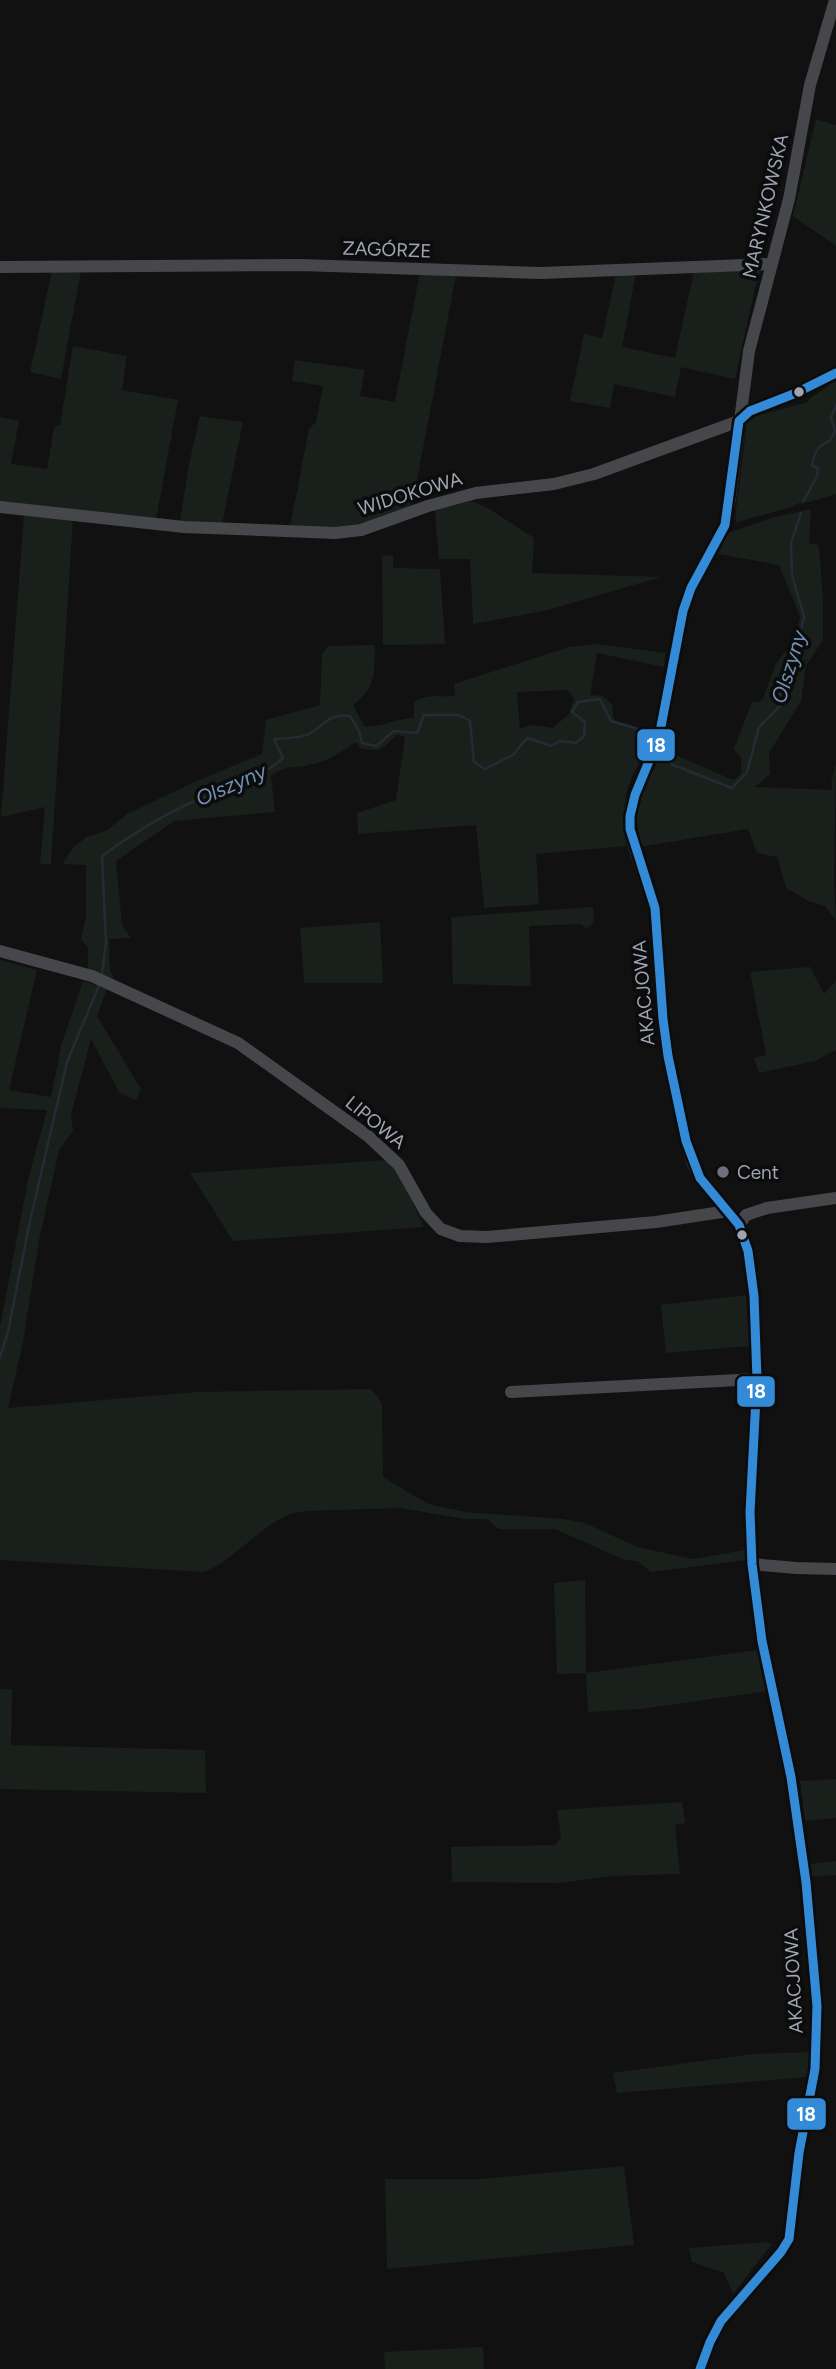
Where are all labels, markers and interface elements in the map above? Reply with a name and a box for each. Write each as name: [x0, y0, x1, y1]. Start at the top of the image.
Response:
street label: MARYNKOWSKA: [738, 132, 793, 281]
street label: ZAGÓRZE: [342, 236, 432, 263]
unlabelled marker: [792, 385, 806, 399]
street label: WIDOKOWA: [355, 467, 465, 520]
water label: Olszyny: [766, 627, 812, 706]
line badge: 18: [636, 728, 676, 762]
text: 18: [646, 734, 666, 757]
water label: Olszyny: [192, 758, 271, 811]
street label: AKACJOWA: [627, 939, 660, 1046]
street label: LIPOWA: [341, 1091, 411, 1154]
place label: Cent: [737, 1161, 779, 1184]
marker: Cent: [715, 1164, 731, 1180]
unlabelled marker: [735, 1228, 749, 1242]
line badge: 18: [736, 1375, 776, 1408]
text: 18: [746, 1380, 766, 1403]
street label: AKACJOWA: [779, 1928, 808, 2034]
line badge: 18: [786, 2097, 827, 2131]
text: 18: [796, 2103, 816, 2126]

